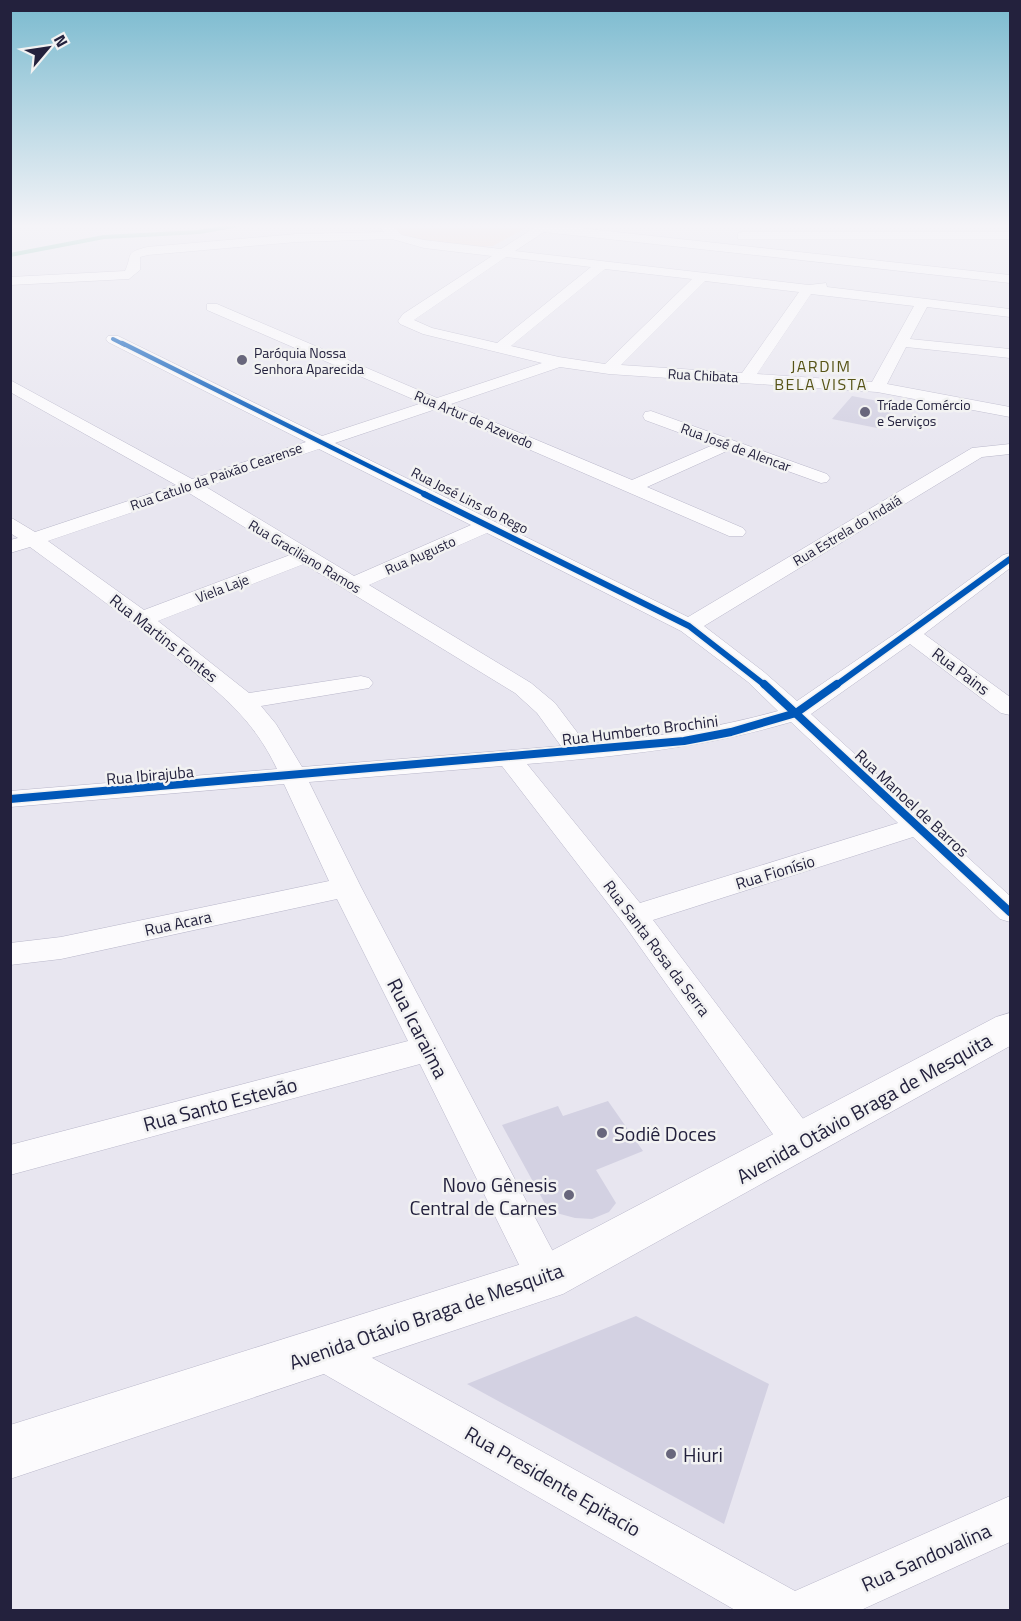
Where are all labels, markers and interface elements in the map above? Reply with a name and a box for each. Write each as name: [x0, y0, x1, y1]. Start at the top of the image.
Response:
north arrow: [18, 18, 78, 78]
text: N: [48, 30, 74, 51]
place label: Paróquia Nossa Senhora Aparecida: [254, 342, 364, 379]
marker: Paróquia Nossa Senhora Aparecida: [235, 353, 249, 367]
district label: JARDIM BELA VISTA: [774, 354, 868, 396]
street label: Rua Chibata: [667, 363, 739, 387]
street label: Rua Artur de Azevedo: [411, 384, 537, 454]
place label: Tríade Comércio e Serviços: [877, 394, 971, 431]
marker: Tríade Comércio e Serviços: [858, 405, 872, 419]
street label: Rua José de Alencar: [678, 417, 794, 477]
street label: Rua Catulo da Paixão Cearense: [127, 437, 305, 515]
street label: Rua José Lins do Rego: [408, 461, 532, 539]
street label: Rua Estrela do Indaiá: [789, 489, 905, 571]
street label: Rua Graciliano Ramos: [245, 514, 365, 598]
street label: Rua Augusto: [381, 530, 459, 580]
street label: Viela Laje: [192, 568, 252, 608]
street label: Rua Martins Fontes: [105, 588, 223, 688]
street label: Rua Pains: [927, 641, 995, 701]
street label: Rua Humberto Brochini: [561, 709, 719, 751]
street label: Rua Manoel de Barros: [850, 744, 974, 862]
street label: Rua Ibirajuba: [105, 759, 195, 791]
street label: Rua Fionísio: [732, 849, 818, 895]
street label: Rua Santa Rosa da Serra: [598, 875, 716, 1021]
street label: Rua Acara: [142, 904, 214, 942]
street label: Rua Icaraima: [379, 972, 457, 1084]
street label: Avenida Otávio Braga de Mesquita: [731, 1025, 997, 1191]
street label: Rua Santo Estevão: [140, 1069, 300, 1139]
place label: Sodiê Doces: [614, 1118, 716, 1149]
marker: Sodiê Doces: [595, 1126, 609, 1140]
place label: Novo Gênesis Central de Carnes: [410, 1169, 557, 1223]
marker: Novo Gênesis Central de Carnes: [562, 1188, 576, 1202]
street label: Avenida Otávio Braga de Mesquita: [285, 1254, 567, 1378]
street label: Rua Presidente Epitacio: [459, 1418, 647, 1544]
place label: Hiuri: [683, 1439, 723, 1470]
marker: Hiuri: [664, 1447, 678, 1461]
street label: Rua Sandovalina: [856, 1515, 996, 1599]

